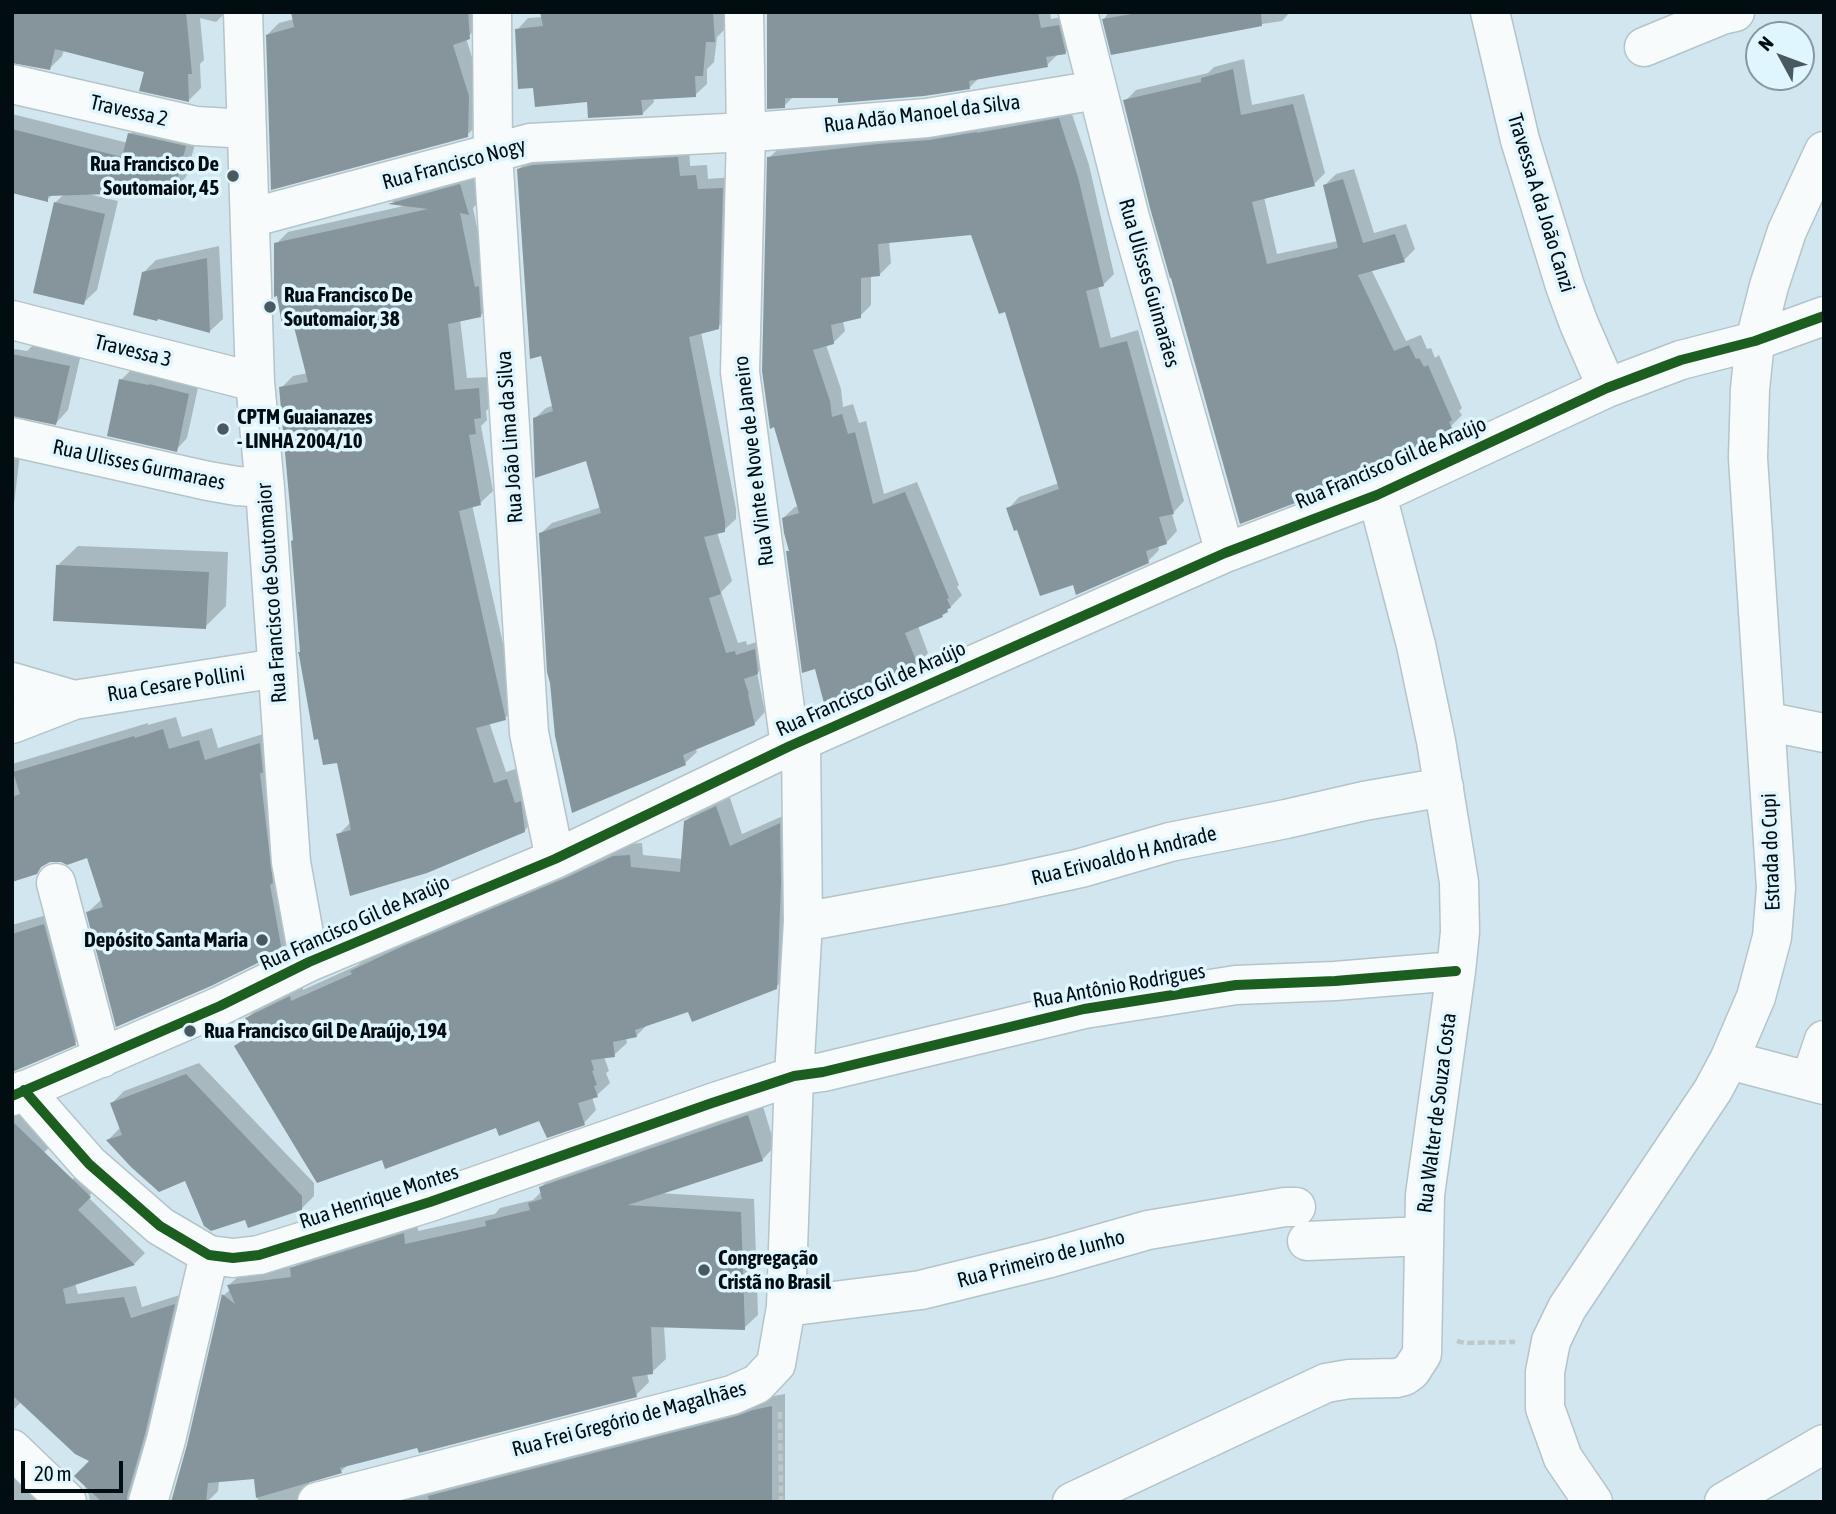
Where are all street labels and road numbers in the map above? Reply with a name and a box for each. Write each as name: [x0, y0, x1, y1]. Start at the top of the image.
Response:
street label: Rua Adão Manoel da Silva: [822, 89, 1022, 139]
street label: Travessa 2: [88, 90, 170, 132]
street label: Travessa A da João Canzi: [1502, 111, 1580, 295]
street label: Rua Francisco Nogy: [379, 133, 529, 195]
street label: Rua Ulisses Guimarães: [1113, 196, 1185, 370]
street label: Travessa 3: [92, 329, 174, 373]
street label: Rua João Lima da Silva: [491, 350, 529, 524]
street label: Rua Vinte e Nove de Janeiro: [729, 354, 779, 568]
street label: Rua Francisco Gil de Araújo: [1292, 411, 1490, 515]
street label: Rua Ulisses Gurmaraes: [51, 434, 227, 496]
street label: Rua Francisco de Soutomaior: [252, 482, 292, 704]
street label: Rua Francisco Gil de Araújo: [772, 636, 970, 742]
street label: Rua Cesare Pollini: [105, 661, 247, 707]
street label: Estrada do Cupi: [1756, 793, 1786, 911]
street label: Rua Erivoaldo H Andrade: [1029, 821, 1219, 891]
street label: Rua Francisco Gil de Araújo: [256, 870, 454, 976]
street label: Rua Antônio Rodrigues: [1031, 958, 1207, 1014]
street label: Rua Walter de Souza Costa: [1412, 1011, 1462, 1215]
street label: Rua Henrique Montes: [296, 1159, 462, 1235]
street label: Rua Primeiro de Junho: [954, 1225, 1128, 1293]
street label: Rua Frei Gregório de Magalhães: [509, 1376, 749, 1462]

